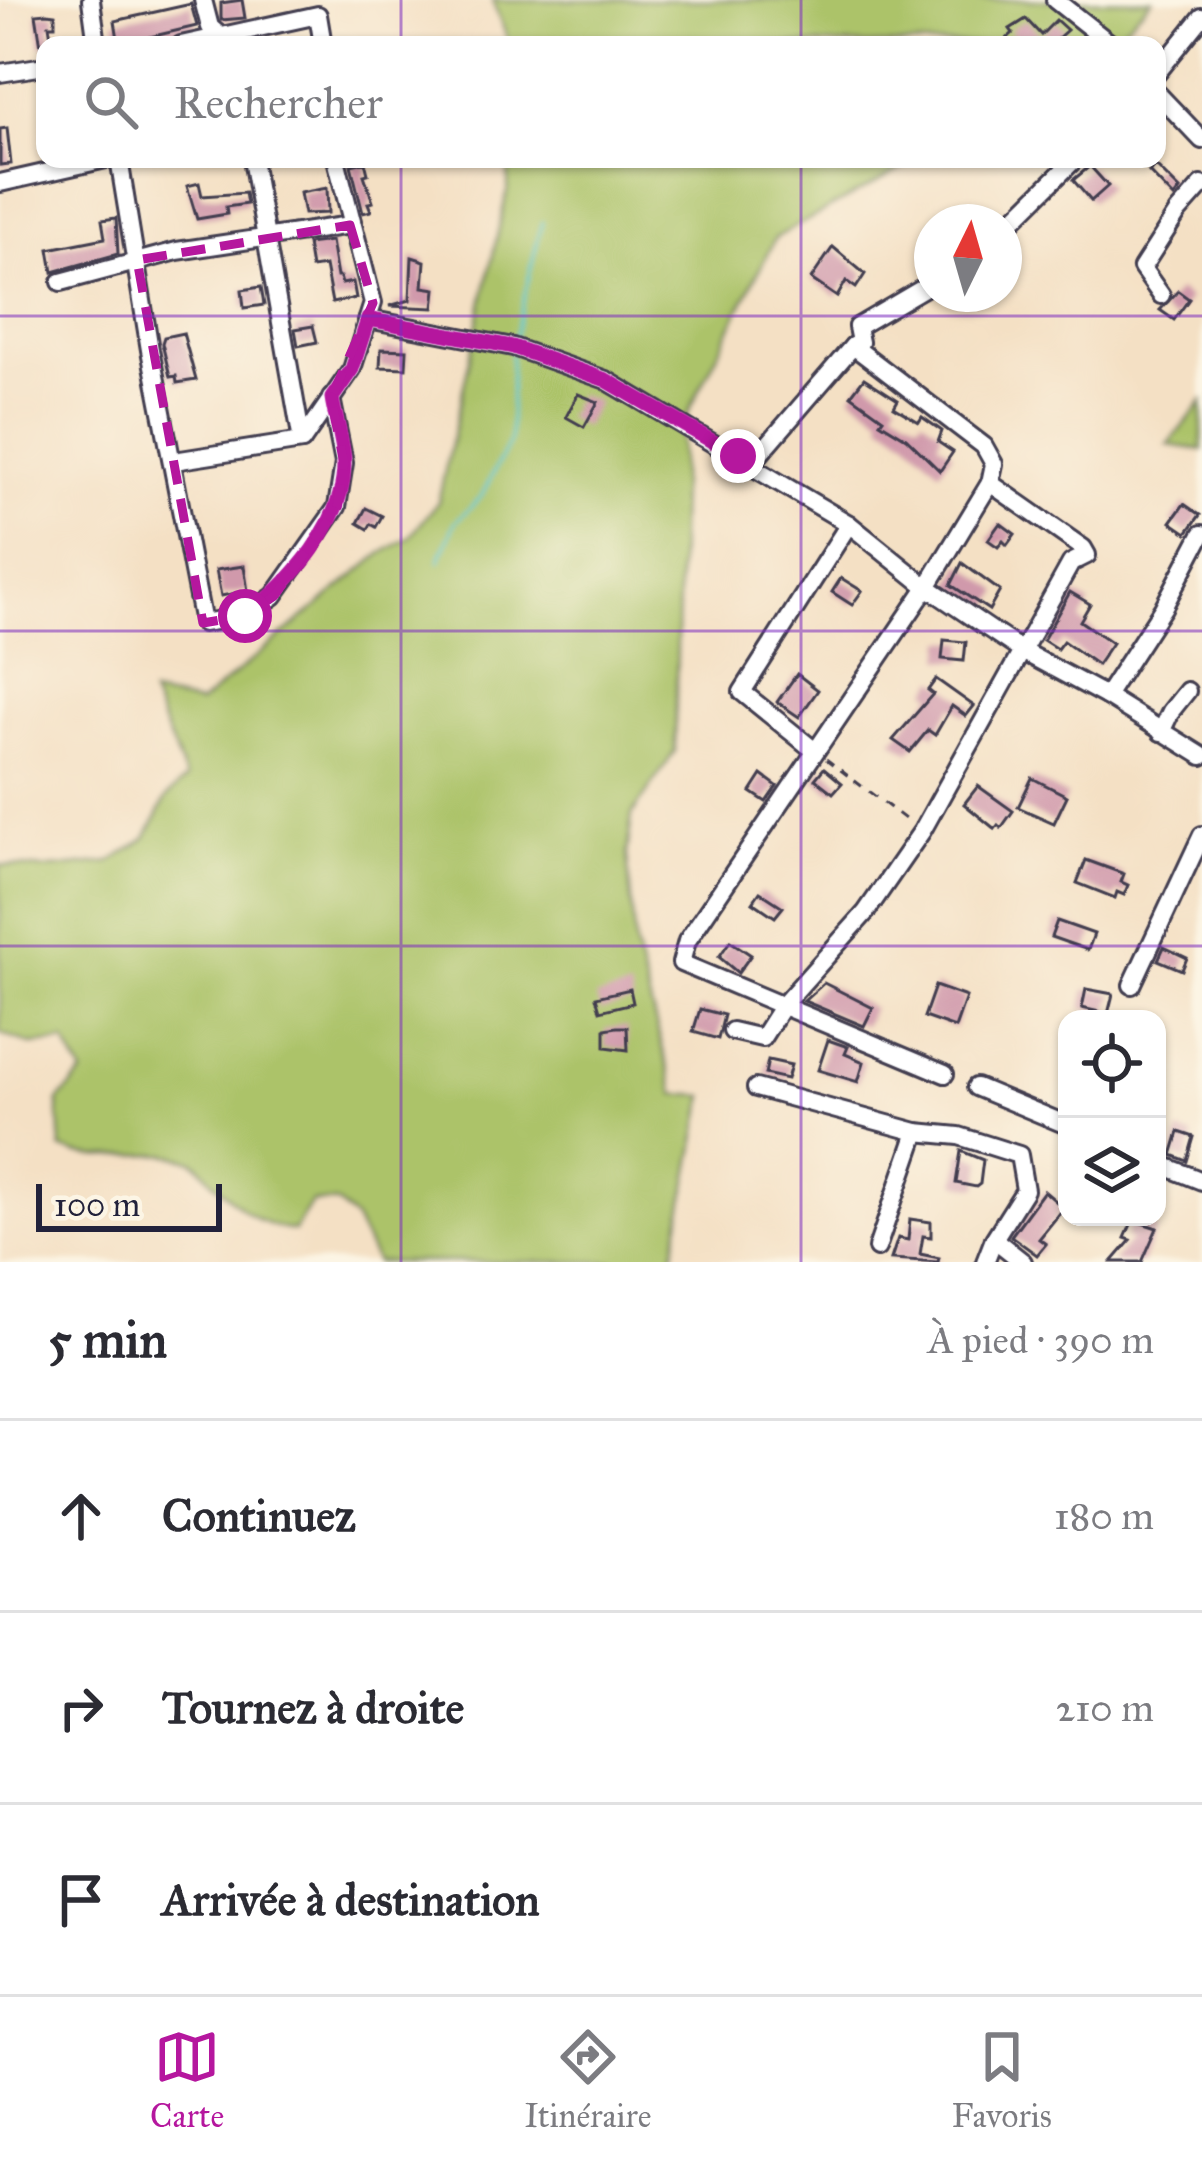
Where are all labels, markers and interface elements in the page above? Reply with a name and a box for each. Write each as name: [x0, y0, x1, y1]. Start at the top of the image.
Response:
search box: [36, 36, 1166, 168]
icon: search: [78, 69, 144, 135]
text: Rechercher: [174, 75, 383, 130]
north arrow: [914, 204, 1022, 312]
route end: [711, 429, 765, 483]
route start: [218, 589, 272, 643]
map controls: [1058, 1010, 1166, 1226]
button: locate: [1058, 1010, 1166, 1118]
button: layers: [1058, 1118, 1166, 1226]
scale bar: [36, 1178, 222, 1231]
text: 100 m: [54, 1185, 140, 1225]
text: 5 min: [48, 1309, 167, 1371]
text: À pied · 390 m: [928, 1316, 1154, 1364]
icon: ahead: [48, 1483, 114, 1549]
text: Continuez: [162, 1488, 356, 1543]
text: 180 m: [1054, 1492, 1154, 1540]
icon: right: [48, 1675, 114, 1741]
text: Tournez à droite: [162, 1680, 464, 1735]
text: 210 m: [1056, 1684, 1154, 1732]
icon: arrive: [48, 1867, 114, 1933]
text: Arrivée à destination: [162, 1872, 540, 1927]
tab: Carte: [150, 2024, 224, 2136]
tab: Itinéraire: [524, 2024, 651, 2136]
tab: Favoris: [952, 2024, 1052, 2136]

